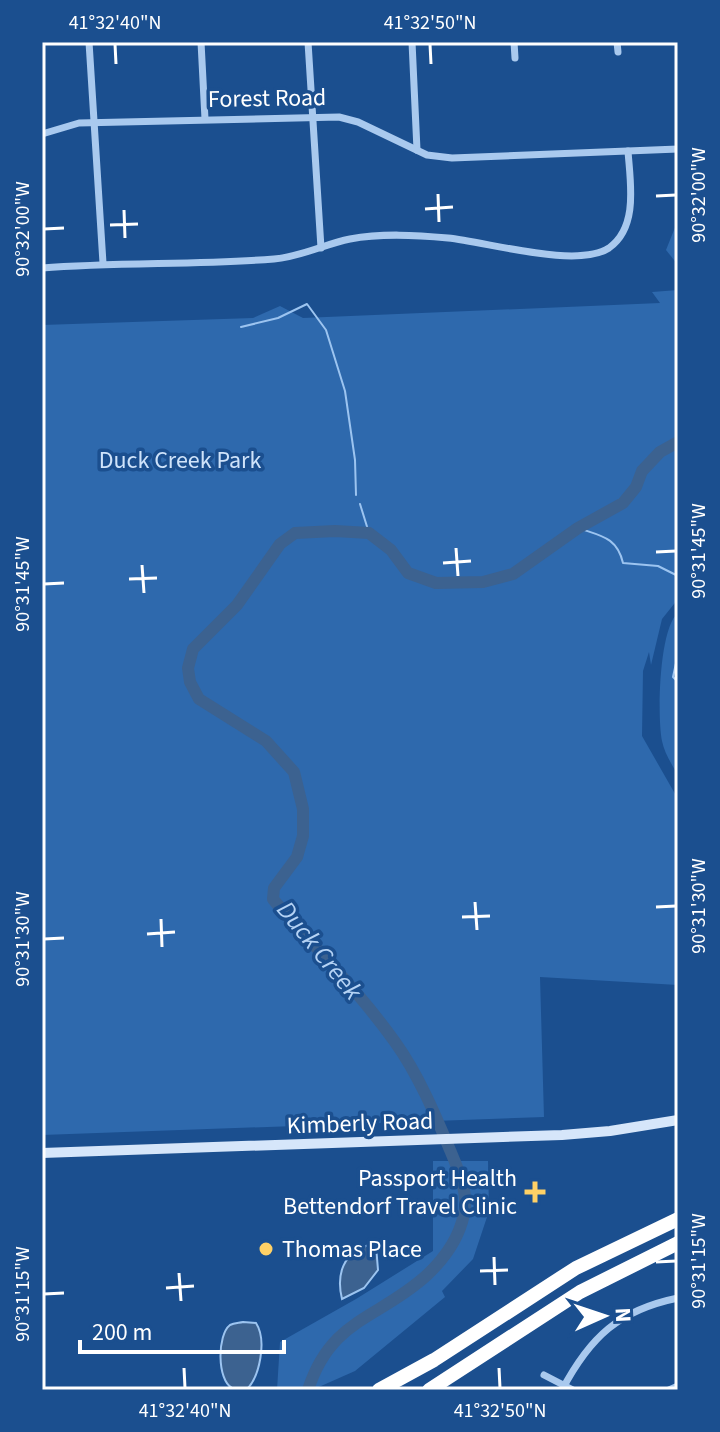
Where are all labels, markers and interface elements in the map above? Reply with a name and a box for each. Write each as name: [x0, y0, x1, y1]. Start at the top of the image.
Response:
text: 41°32'40"N: [69, 9, 161, 37]
text: 41°32'50"N: [384, 9, 476, 37]
street label: Forest Road: [207, 80, 327, 117]
text: 90°32'00"W: [685, 147, 713, 243]
text: 90°32'00"W: [9, 181, 37, 277]
park label: Duck Creek Park: [99, 443, 261, 478]
text: 90°31'45"W: [685, 503, 713, 599]
text: 90°31'45"W: [9, 536, 37, 632]
text: 90°31'30"W: [685, 858, 713, 954]
text: 90°31'30"W: [9, 891, 37, 987]
water label: Duck Creek: [268, 893, 372, 1008]
street label: Kimberly Road: [286, 1103, 434, 1144]
place label: Passport Health Bettendorf Travel Clinic: [283, 1161, 517, 1224]
marker: Passport Health Bettendorf Travel Clinic: [524, 1181, 546, 1203]
text: 90°31'15"W: [685, 1213, 713, 1309]
place label: Thomas Place: [282, 1232, 422, 1267]
marker: Thomas Place: [257, 1240, 275, 1258]
text: 90°31'15"W: [9, 1246, 37, 1342]
north arrow: [564, 1276, 644, 1356]
scale bar: [80, 1304, 284, 1354]
text: N: [607, 1307, 639, 1323]
text: 200 m: [92, 1315, 152, 1350]
text: 41°32'40"N: [139, 1397, 231, 1425]
text: 41°32'50"N: [454, 1397, 546, 1425]

